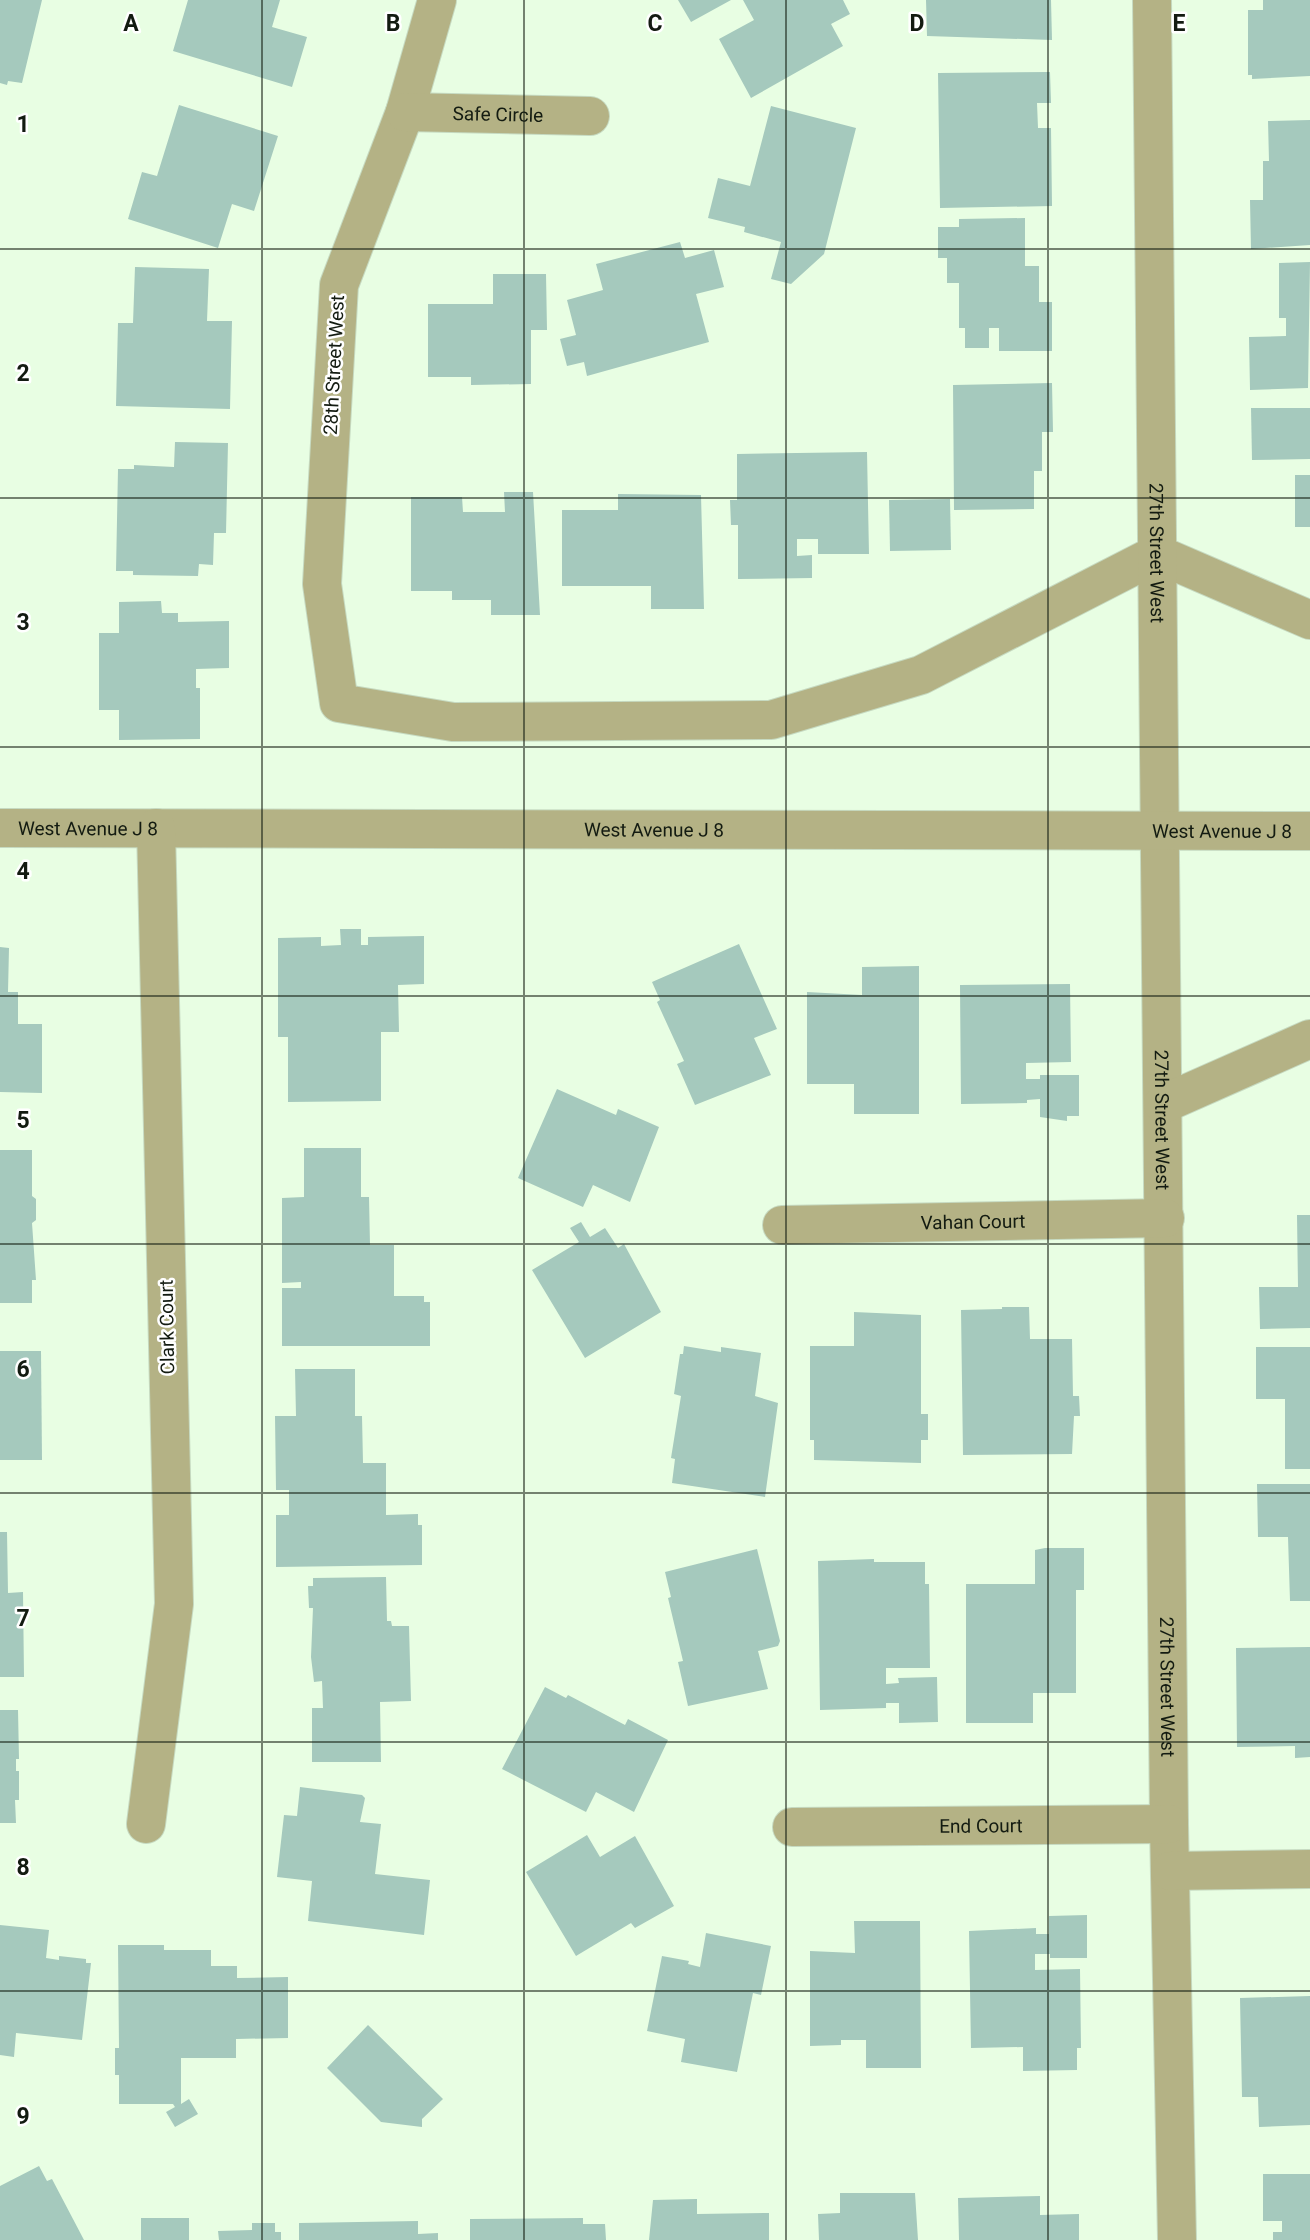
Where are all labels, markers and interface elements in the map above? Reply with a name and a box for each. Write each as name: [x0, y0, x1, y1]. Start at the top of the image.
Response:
text: A: [123, 10, 139, 37]
text: B: [386, 10, 400, 37]
text: C: [647, 10, 663, 37]
text: D: [910, 10, 924, 37]
text: E: [1173, 10, 1186, 37]
street label: Safe Circle: [452, 102, 544, 126]
text: 1: [16, 111, 30, 138]
street label: 28th Street West: [319, 294, 349, 436]
text: 2: [16, 360, 30, 387]
street label: 27th Street West: [1145, 483, 1169, 623]
text: 3: [16, 609, 30, 636]
street label: West Avenue J 8: [18, 817, 158, 840]
street label: West Avenue J 8: [584, 818, 724, 841]
street label: West Avenue J 8: [1152, 819, 1292, 842]
text: 4: [16, 858, 30, 885]
street label: 27th Street West: [1150, 1050, 1175, 1190]
text: 5: [16, 1107, 30, 1134]
street label: Vahan Court: [920, 1209, 1026, 1234]
street label: Clark Court: [155, 1279, 179, 1375]
text: 6: [16, 1356, 30, 1383]
text: 7: [16, 1605, 30, 1632]
street label: 27th Street West: [1156, 1617, 1180, 1757]
street label: End Court: [939, 1814, 1023, 1837]
text: 8: [16, 1854, 30, 1881]
text: 9: [16, 2103, 30, 2130]

